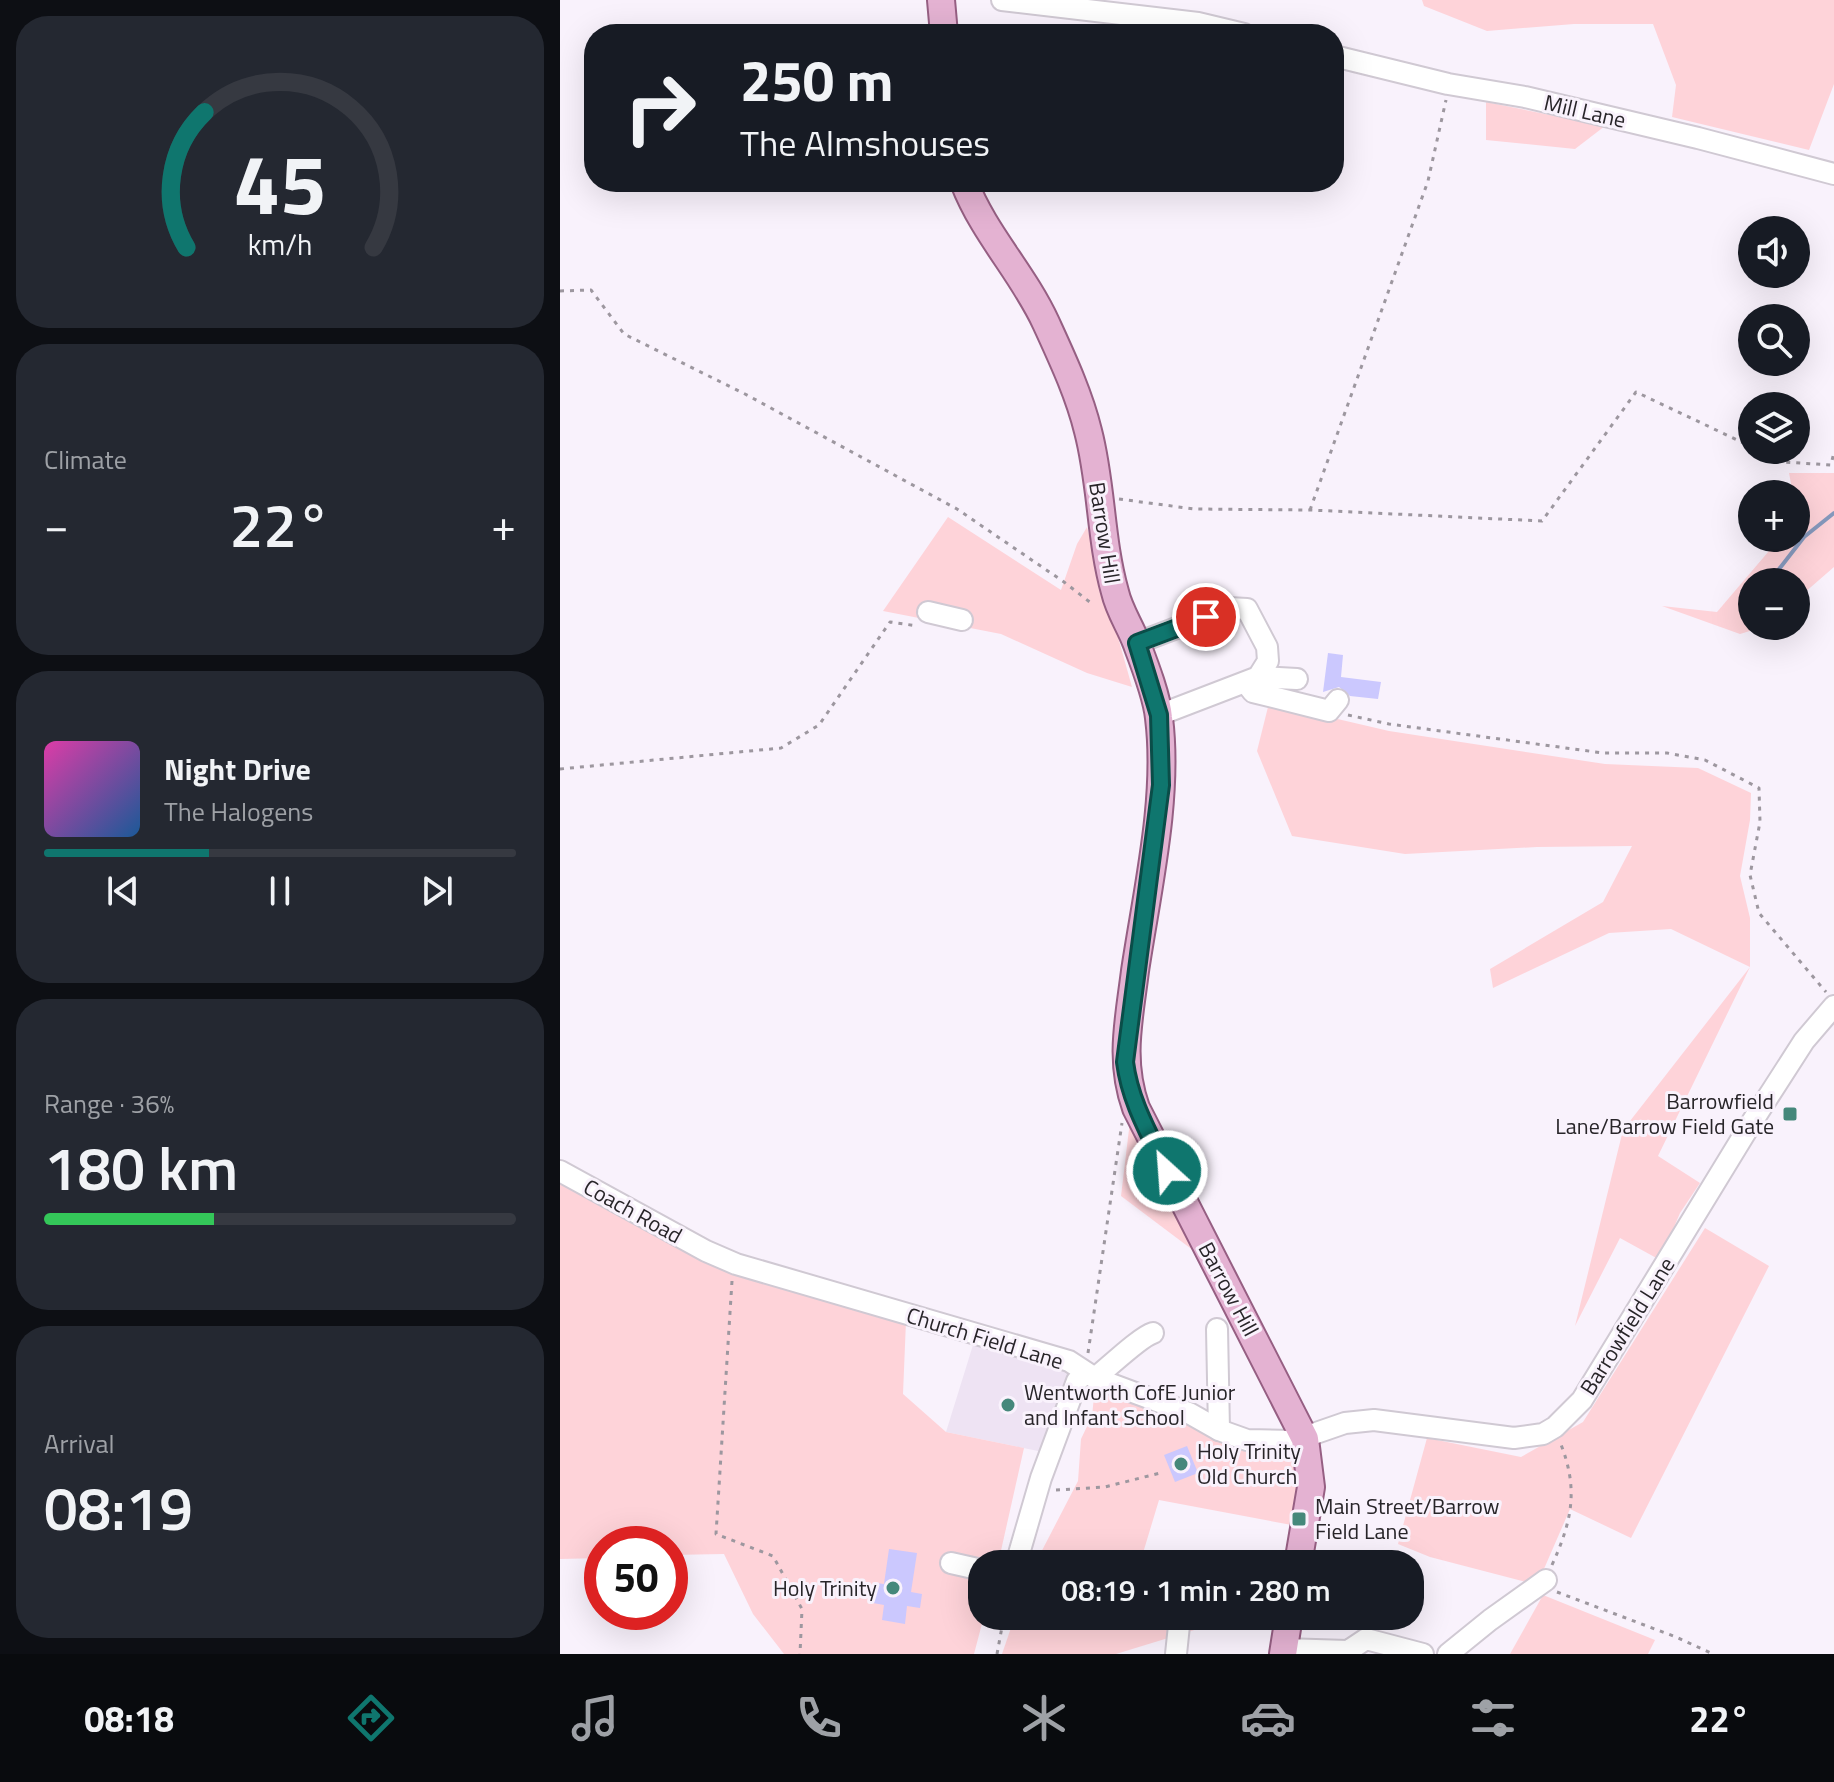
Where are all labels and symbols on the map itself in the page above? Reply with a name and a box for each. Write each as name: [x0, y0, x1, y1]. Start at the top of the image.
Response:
street label: Mill Lane: [1541, 85, 1629, 137]
street label: Barrow Hill: [1080, 480, 1130, 586]
pin: [1172, 583, 1240, 651]
place label: Barrowfield Lane/Barrow Field Gate: [1555, 1084, 1774, 1143]
marker: Barrowfield Lane/Barrow Field Gate: [1781, 1105, 1799, 1123]
position arrow: [1125, 1129, 1209, 1213]
street label: Coach Road: [577, 1170, 689, 1252]
street label: Barrow Hill: [1190, 1236, 1268, 1342]
street label: Barrowfield Lane: [1571, 1250, 1683, 1402]
street label: Church Field Lane: [902, 1298, 1068, 1378]
place label: Wentworth CofE Junior and Infant School: [1024, 1375, 1236, 1434]
marker: Wentworth CofE Junior and Infant School: [999, 1396, 1017, 1414]
place label: Holy Trinity Old Church: [1197, 1434, 1301, 1493]
marker: Holy Trinity Old Church: [1172, 1455, 1190, 1473]
place label: Main Street/Barrow Field Lane: [1315, 1489, 1500, 1548]
marker: Main Street/Barrow Field Lane: [1290, 1510, 1308, 1528]
speed limit sign: 50: [584, 1526, 688, 1630]
place label: Holy Trinity: [773, 1571, 877, 1605]
marker: Holy Trinity: [884, 1579, 902, 1597]

